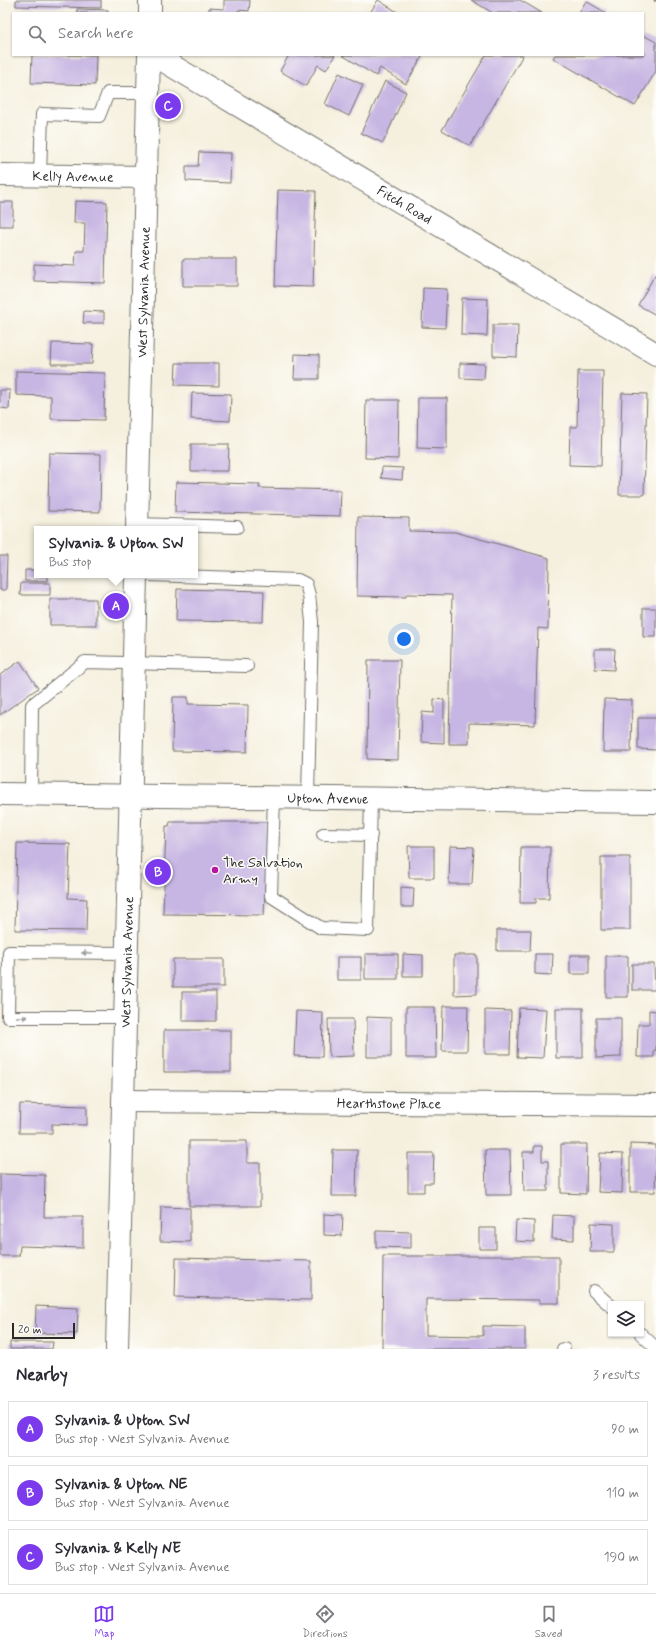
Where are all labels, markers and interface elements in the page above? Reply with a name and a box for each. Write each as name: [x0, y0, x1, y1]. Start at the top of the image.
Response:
search box: [12, 12, 644, 56]
icon: search: [26, 23, 48, 45]
text: Search here: [58, 24, 134, 44]
pin: C: [155, 91, 181, 121]
street label: Kelly Avenue: [32, 167, 114, 187]
street label: Fitch Road: [373, 182, 435, 229]
street label: West Sylvania Avenue: [133, 226, 155, 358]
popup: [34, 526, 198, 578]
text: Sylvania & Upton SW: [49, 534, 183, 554]
text: Bus stop: [49, 554, 92, 571]
pin: A: [103, 591, 129, 621]
your location: [394, 629, 414, 649]
street label: Upton Avenue: [287, 790, 369, 808]
place label: The Salvation Army: [223, 854, 303, 888]
pin: B: [145, 857, 171, 887]
marker: The Salvation Army: [210, 865, 220, 875]
street label: West Sylvania Avenue: [117, 896, 138, 1028]
one-way arrow: [81, 949, 93, 956]
one-way arrow: [16, 1014, 29, 1020]
street label: Hearthstone Place: [337, 1095, 441, 1113]
map controls: [608, 1301, 644, 1337]
button: layers: [608, 1301, 644, 1337]
scale bar: [12, 1321, 75, 1340]
text: 20 m: [18, 1323, 41, 1337]
text: Nearby: [16, 1364, 68, 1386]
text: 3 results: [593, 1367, 640, 1384]
text: Sylvania & Upton SW: [55, 1411, 190, 1431]
text: A: [26, 1421, 34, 1438]
text: 90 m: [611, 1421, 639, 1438]
text: Bus stop · West Sylvania Avenue: [55, 1431, 230, 1448]
text: Sylvania & Upton NE: [55, 1475, 187, 1495]
text: B: [26, 1485, 34, 1502]
text: 110 m: [606, 1485, 639, 1502]
text: Bus stop · West Sylvania Avenue: [55, 1495, 230, 1512]
text: Sylvania & Kelly NE: [55, 1539, 181, 1559]
text: C: [25, 1549, 35, 1566]
text: 190 m: [604, 1549, 639, 1566]
text: Bus stop · West Sylvania Avenue: [55, 1559, 230, 1576]
tab: Map: [93, 1603, 115, 1641]
tab: Directions: [302, 1603, 348, 1641]
tab: Saved: [535, 1603, 562, 1641]

